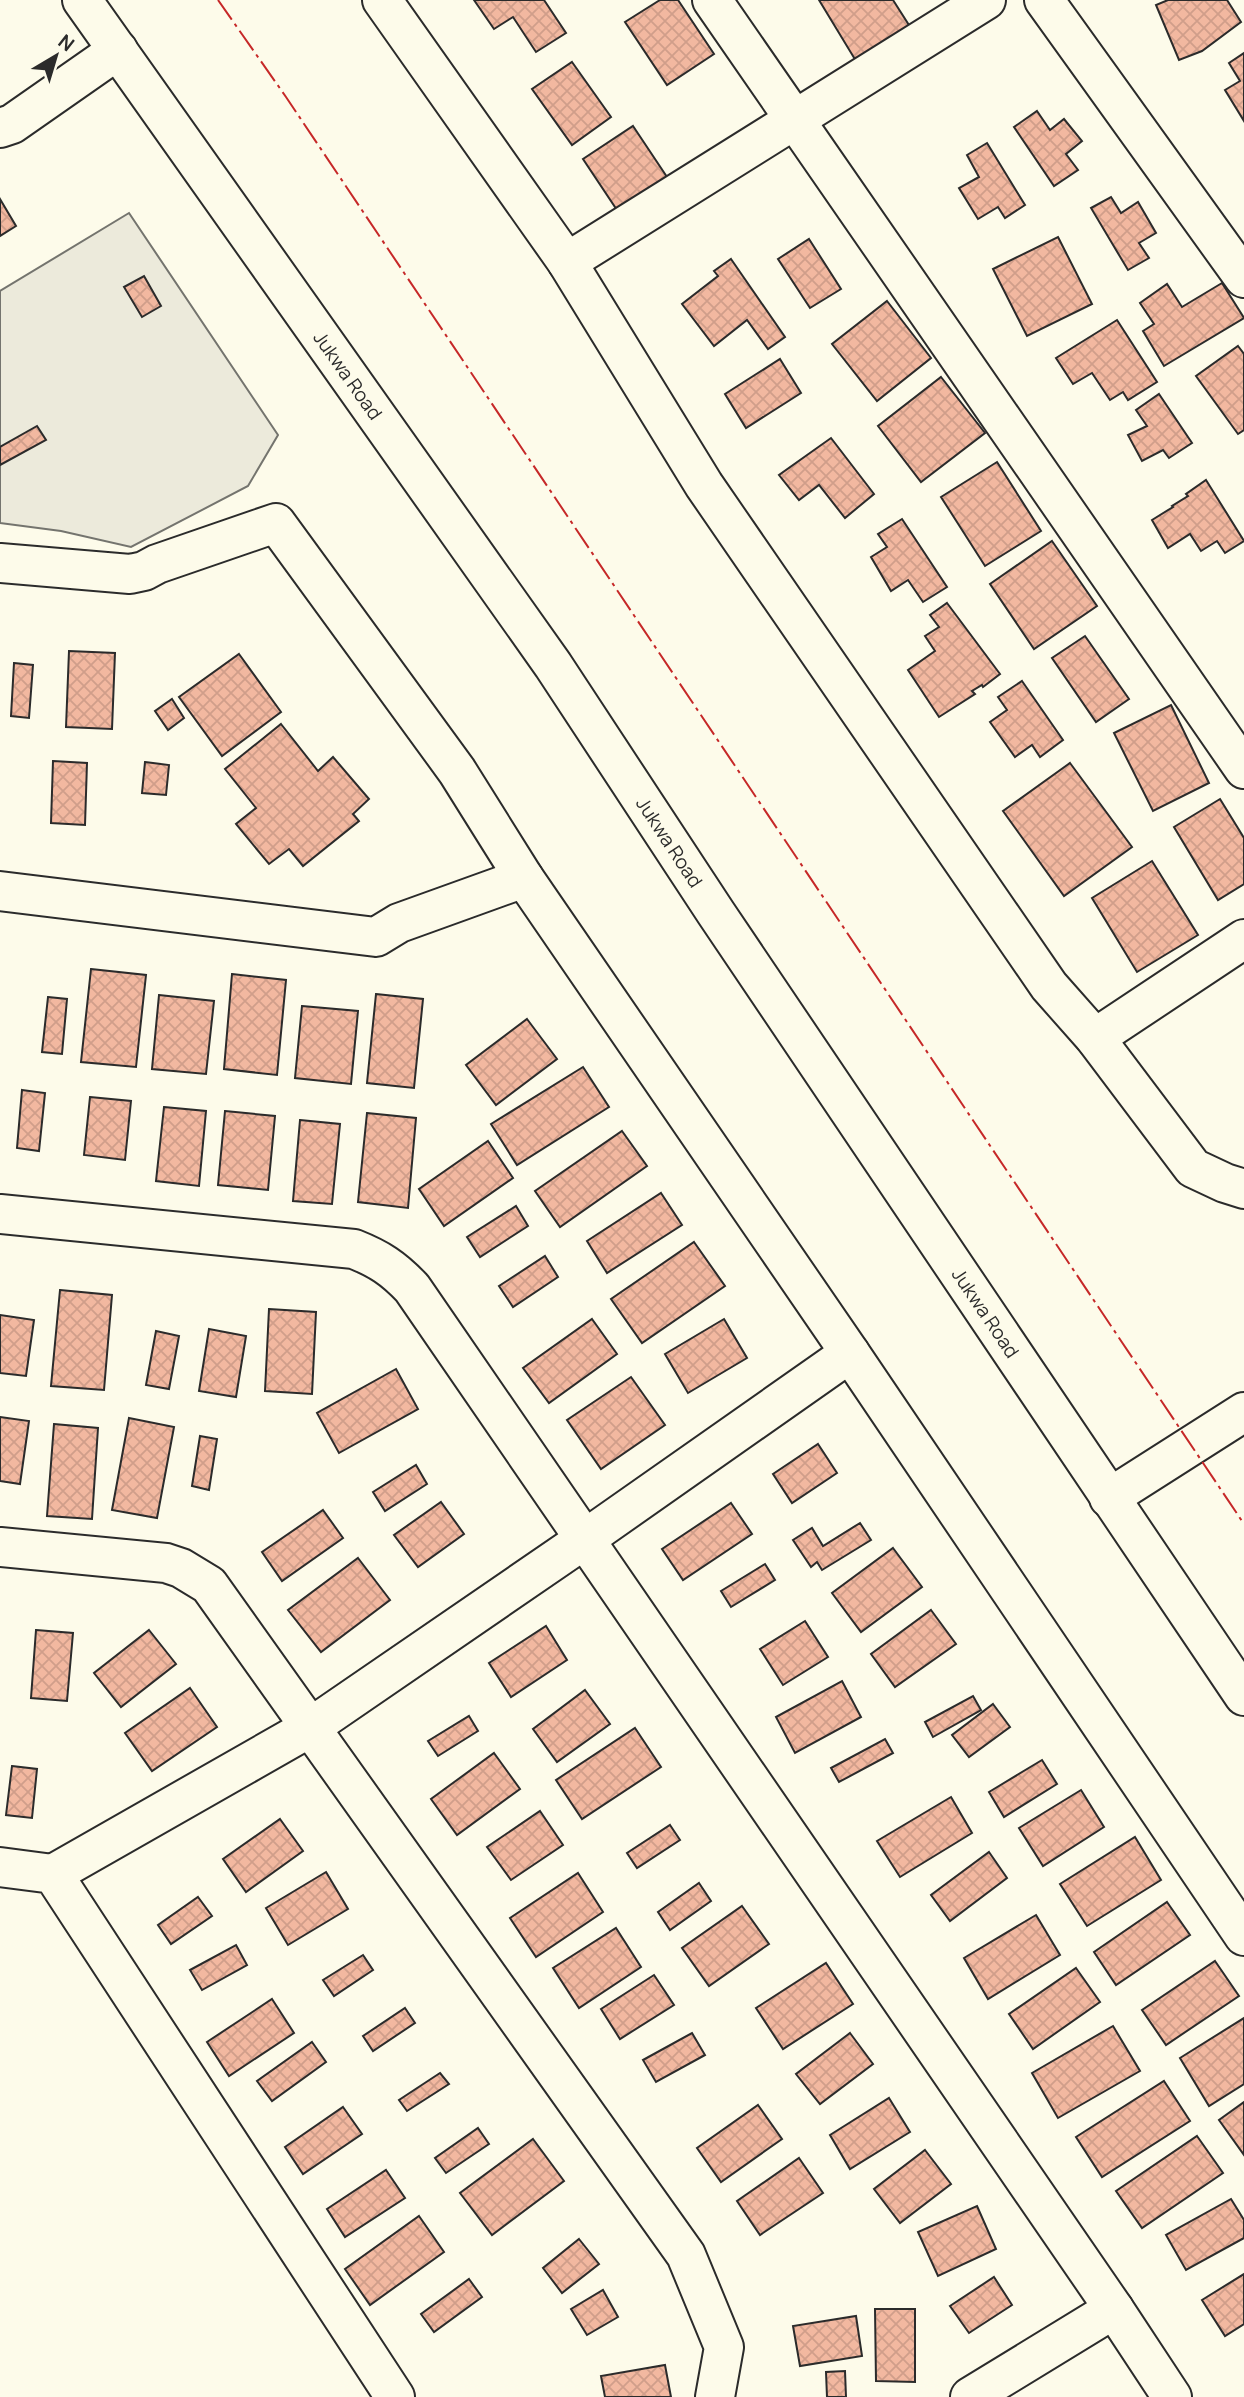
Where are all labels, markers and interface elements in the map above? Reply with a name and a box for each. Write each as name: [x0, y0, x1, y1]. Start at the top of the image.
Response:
north arrow: [21, 21, 91, 91]
text: N: [53, 28, 80, 57]
street label: Jukwa Road: [307, 326, 388, 425]
street label: Jukwa Road: [630, 792, 709, 892]
street label: Jukwa Road: [946, 1263, 1025, 1363]

